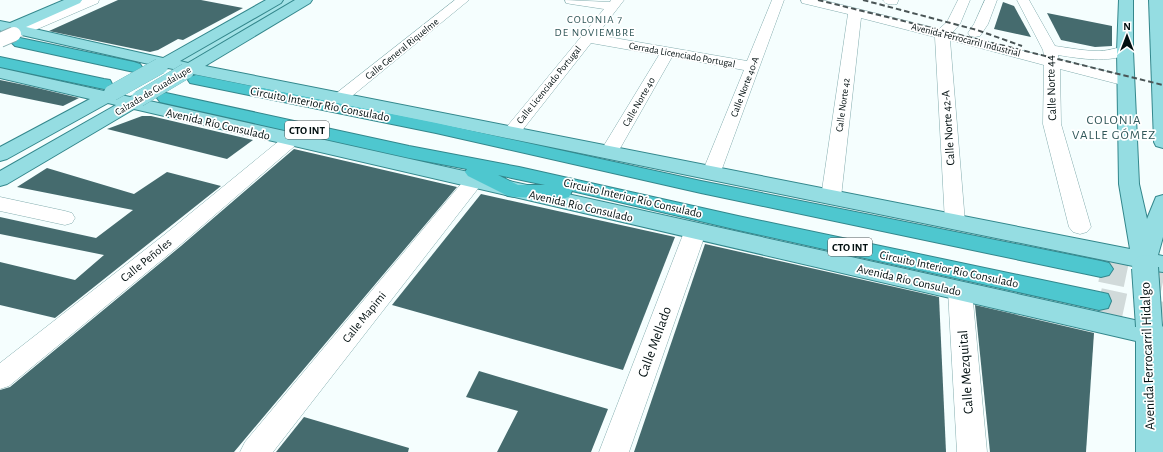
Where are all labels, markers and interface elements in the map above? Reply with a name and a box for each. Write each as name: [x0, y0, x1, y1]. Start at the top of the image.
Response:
district label: COLONIA 7 DE NOVIEMBRE: [555, 14, 635, 38]
street label: Calle General Riquelme: [364, 16, 441, 81]
north arrow: [1107, 16, 1147, 56]
text: N: [1123, 21, 1131, 32]
street label: Avenida Ferrocarril Industrial: [910, 22, 1022, 58]
street label: Cerrada Licenciado Portugal: [628, 41, 736, 69]
street label: Calle Licenciado Portugal: [515, 44, 583, 126]
street label: Calle Norte 40-A: [729, 55, 761, 118]
street label: Calle Norte 44: [1044, 55, 1058, 121]
street label: Calzada de Guadalupe: [113, 64, 193, 118]
street label: Calle Norte 40: [621, 76, 657, 128]
street label: Calle Norte 42: [834, 77, 852, 133]
street label: Circuito Interior Río Consulado: [249, 85, 391, 123]
street label: Calle Norte 42-A: [939, 90, 957, 166]
street label: Avenida Río Consulado: [165, 106, 271, 142]
district label: COLONIA VALLE GÓMEZ: [1072, 114, 1156, 142]
road number: CTO INT: [285, 121, 329, 139]
street label: Circuito Interior Río Consulado: [563, 176, 703, 220]
street label: Avenida Río Consulado: [528, 188, 634, 224]
street label: Calle Peñoles: [118, 236, 174, 284]
road number: CTO INT: [828, 238, 872, 256]
street label: Circuito Interior Río Consulado: [878, 248, 1020, 290]
street label: Avenida Río Consulado: [856, 262, 962, 298]
street label: Avenida Ferrocarril Hidalgo: [1138, 282, 1158, 430]
street label: Calle Mapimi: [340, 289, 388, 345]
street label: Calle Mellado: [636, 305, 674, 379]
street label: Calle Mezquital: [956, 329, 976, 415]

